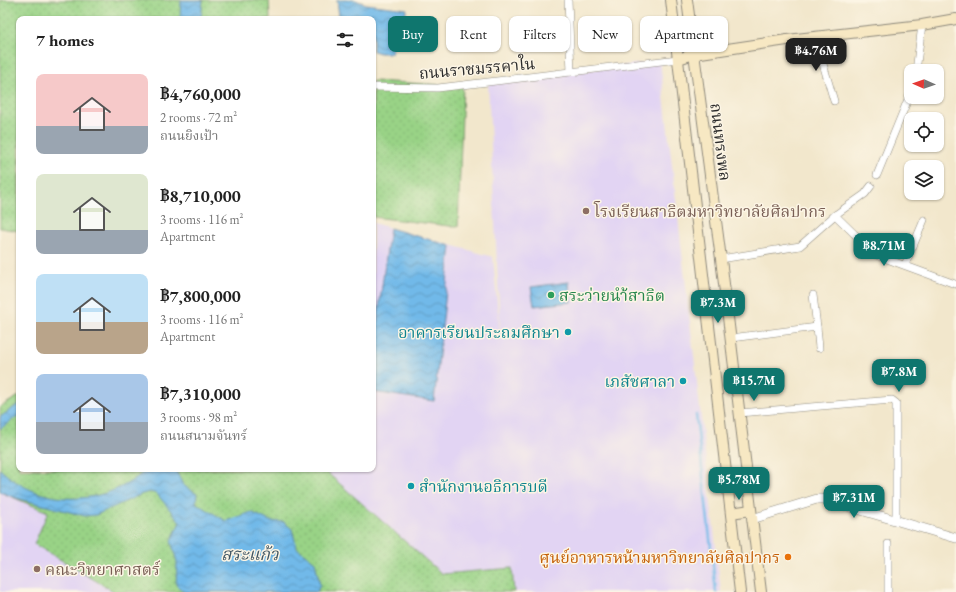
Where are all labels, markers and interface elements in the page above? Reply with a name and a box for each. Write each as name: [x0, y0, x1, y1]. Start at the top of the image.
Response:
chip: Buy: [388, 16, 438, 52]
chip: Rent: [446, 16, 501, 52]
chip: Filters: [509, 16, 570, 52]
chip: New: [578, 16, 632, 52]
chip: Apartment: [640, 16, 728, 52]
text: 7 homes: [36, 29, 94, 51]
icon: filters: [334, 29, 356, 51]
pin: ฿4.76M: [783, 38, 849, 72]
text: ฿4.76M: [794, 42, 838, 59]
street label: ถนนราชมรรคาใน: [418, 53, 536, 84]
north arrow: [904, 64, 944, 104]
map controls: [904, 64, 944, 200]
text: ฿4,760,000: [160, 83, 241, 105]
icon: home: [68, 90, 116, 138]
street label: ถนนทรงพล: [705, 102, 736, 182]
text: 2 rooms · 72 m²: [160, 109, 237, 126]
button: locate: [904, 112, 944, 152]
text: ถนนยิงเป้า: [160, 127, 218, 144]
button: layers: [904, 160, 944, 200]
text: ฿8,710,000: [160, 185, 241, 207]
icon: home: [68, 190, 116, 238]
place label: โรงเรียนสาธิตมหาวิทยาลัยศิลปากร: [593, 201, 826, 222]
marker: โรงเรียนสาธิตมหาวิทยาลัยศิลปากร: [581, 206, 591, 216]
text: 3 rooms · 116 m²: [160, 211, 244, 228]
text: Apartment: [160, 228, 215, 245]
pin: ฿8.71M: [851, 233, 917, 267]
text: ฿8.71M: [862, 237, 906, 254]
text: ฿7,800,000: [160, 285, 241, 307]
place label: สระว่ายนำ้สาธิต: [559, 285, 665, 306]
icon: home: [68, 290, 116, 338]
marker: สระว่ายนำ้สาธิต: [546, 290, 556, 300]
pin: ฿7.3M: [690, 290, 746, 324]
text: ฿7.3M: [700, 294, 736, 311]
text: 3 rooms · 116 m²: [160, 311, 244, 328]
place label: อาคารเรียนประถมศึกษา: [398, 322, 560, 343]
marker: อาคารเรียนประถมศึกษา: [563, 327, 573, 337]
text: Apartment: [160, 328, 215, 345]
pin: ฿7.8M: [871, 359, 927, 393]
text: ฿7.8M: [881, 363, 917, 380]
pin: ฿15.7M: [721, 368, 787, 402]
place label: เภสัชศาลา: [604, 371, 675, 392]
text: ฿15.7M: [732, 372, 776, 389]
marker: เภสัชศาลา: [678, 376, 688, 386]
text: ฿7,310,000: [160, 383, 241, 405]
icon: home: [68, 390, 116, 438]
text: 3 rooms · 98 m²: [160, 409, 237, 426]
text: ถนนสนามจันทร์: [160, 427, 247, 444]
pin: ฿5.78M: [706, 467, 772, 501]
text: ฿5.78M: [717, 471, 761, 488]
place label: สำนักงานอธิการบดี: [419, 476, 548, 497]
marker: สำนักงานอธิการบดี: [406, 481, 416, 491]
pin: ฿7.31M: [821, 485, 887, 519]
text: ฿7.31M: [832, 489, 876, 506]
water label: สระแก้ว: [221, 543, 280, 565]
place label: ศูนย์อาหารหน้ามหาวิทยาลัยศิลปากร: [539, 547, 780, 568]
marker: ศูนย์อาหารหน้ามหาวิทยาลัยศิลปากร: [783, 552, 793, 562]
place label: คณะวิทยาศาสตร์: [45, 559, 161, 580]
marker: คณะวิทยาศาสตร์: [32, 564, 42, 574]

